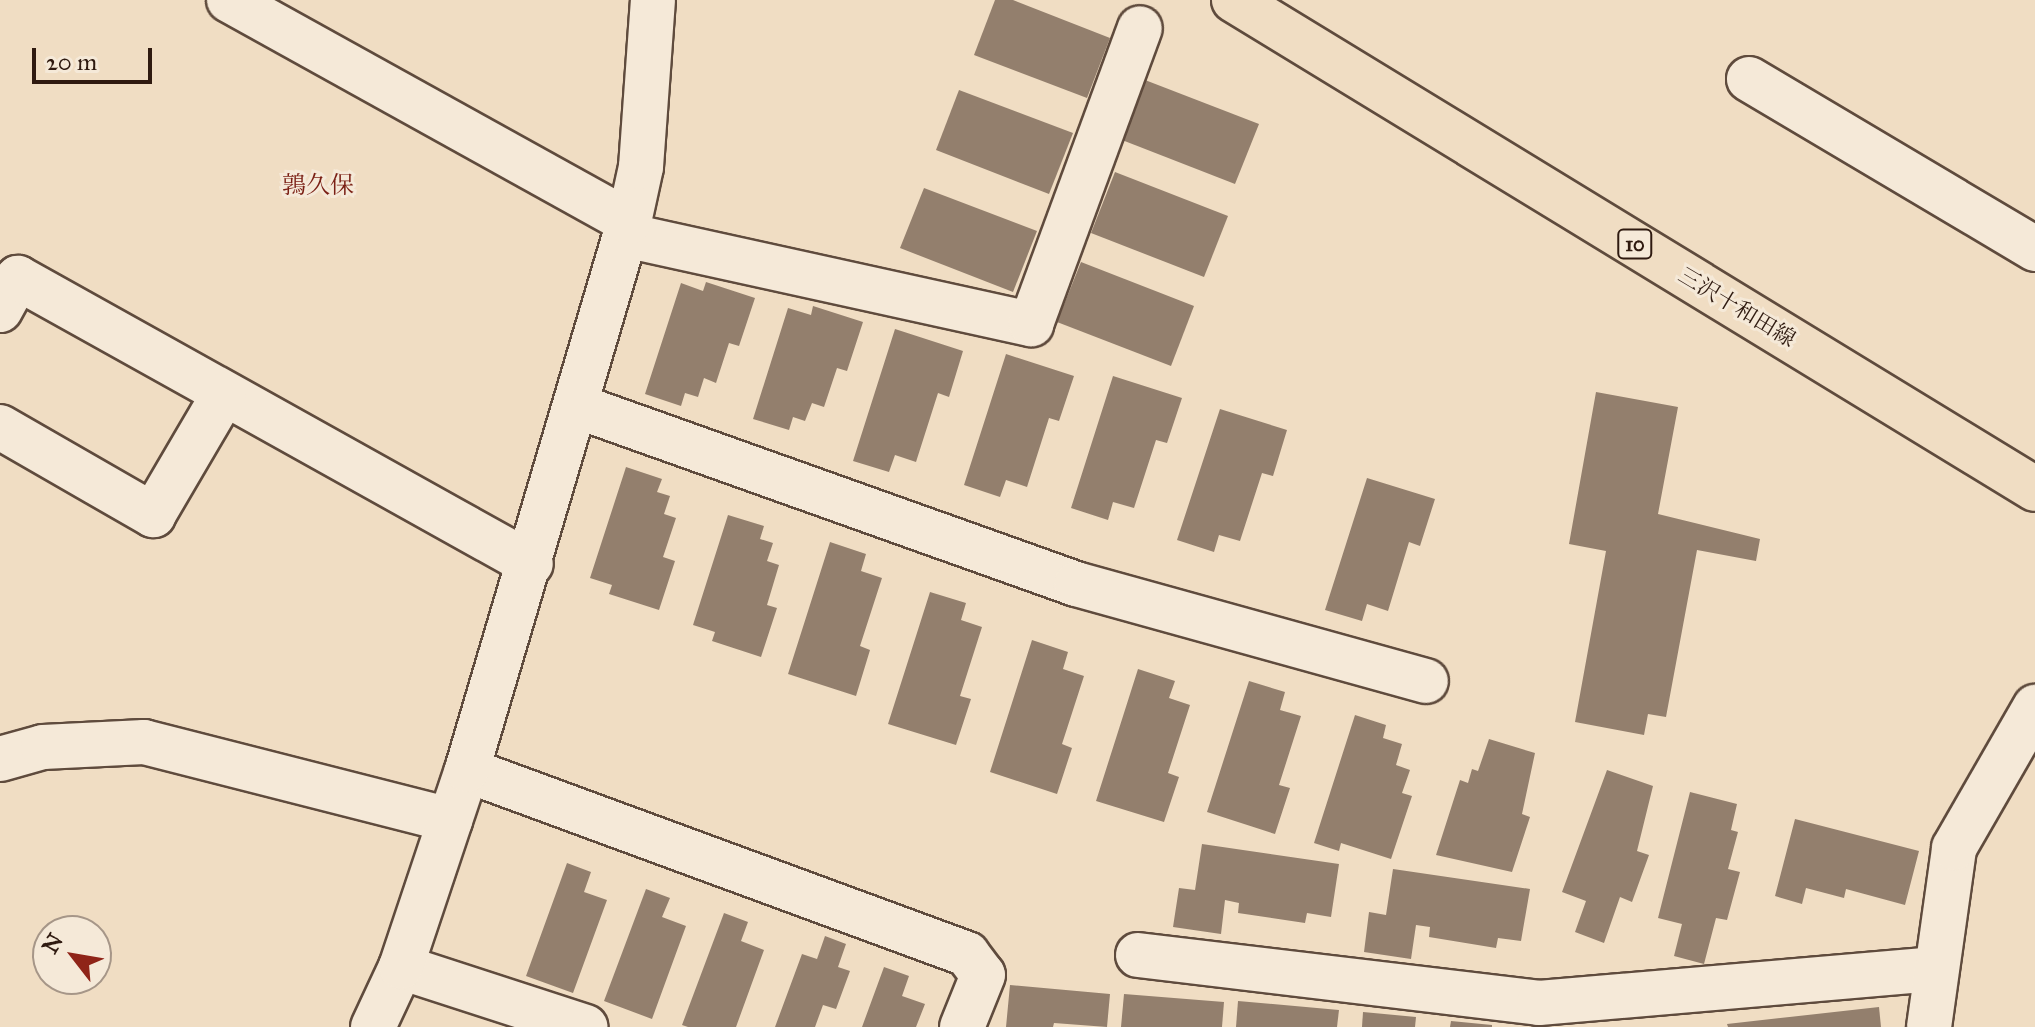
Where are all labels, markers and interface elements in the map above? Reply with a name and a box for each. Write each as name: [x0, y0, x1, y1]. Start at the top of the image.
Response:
scale bar: [36, 32, 156, 82]
text: 20 m: [46, 47, 97, 77]
district label: 鶉久保: [282, 172, 354, 200]
road number: 10: [1617, 228, 1653, 260]
street label: 三沢十和田線: [1674, 262, 1800, 352]
north arrow: [32, 915, 112, 995]
text: N: [36, 928, 69, 958]

